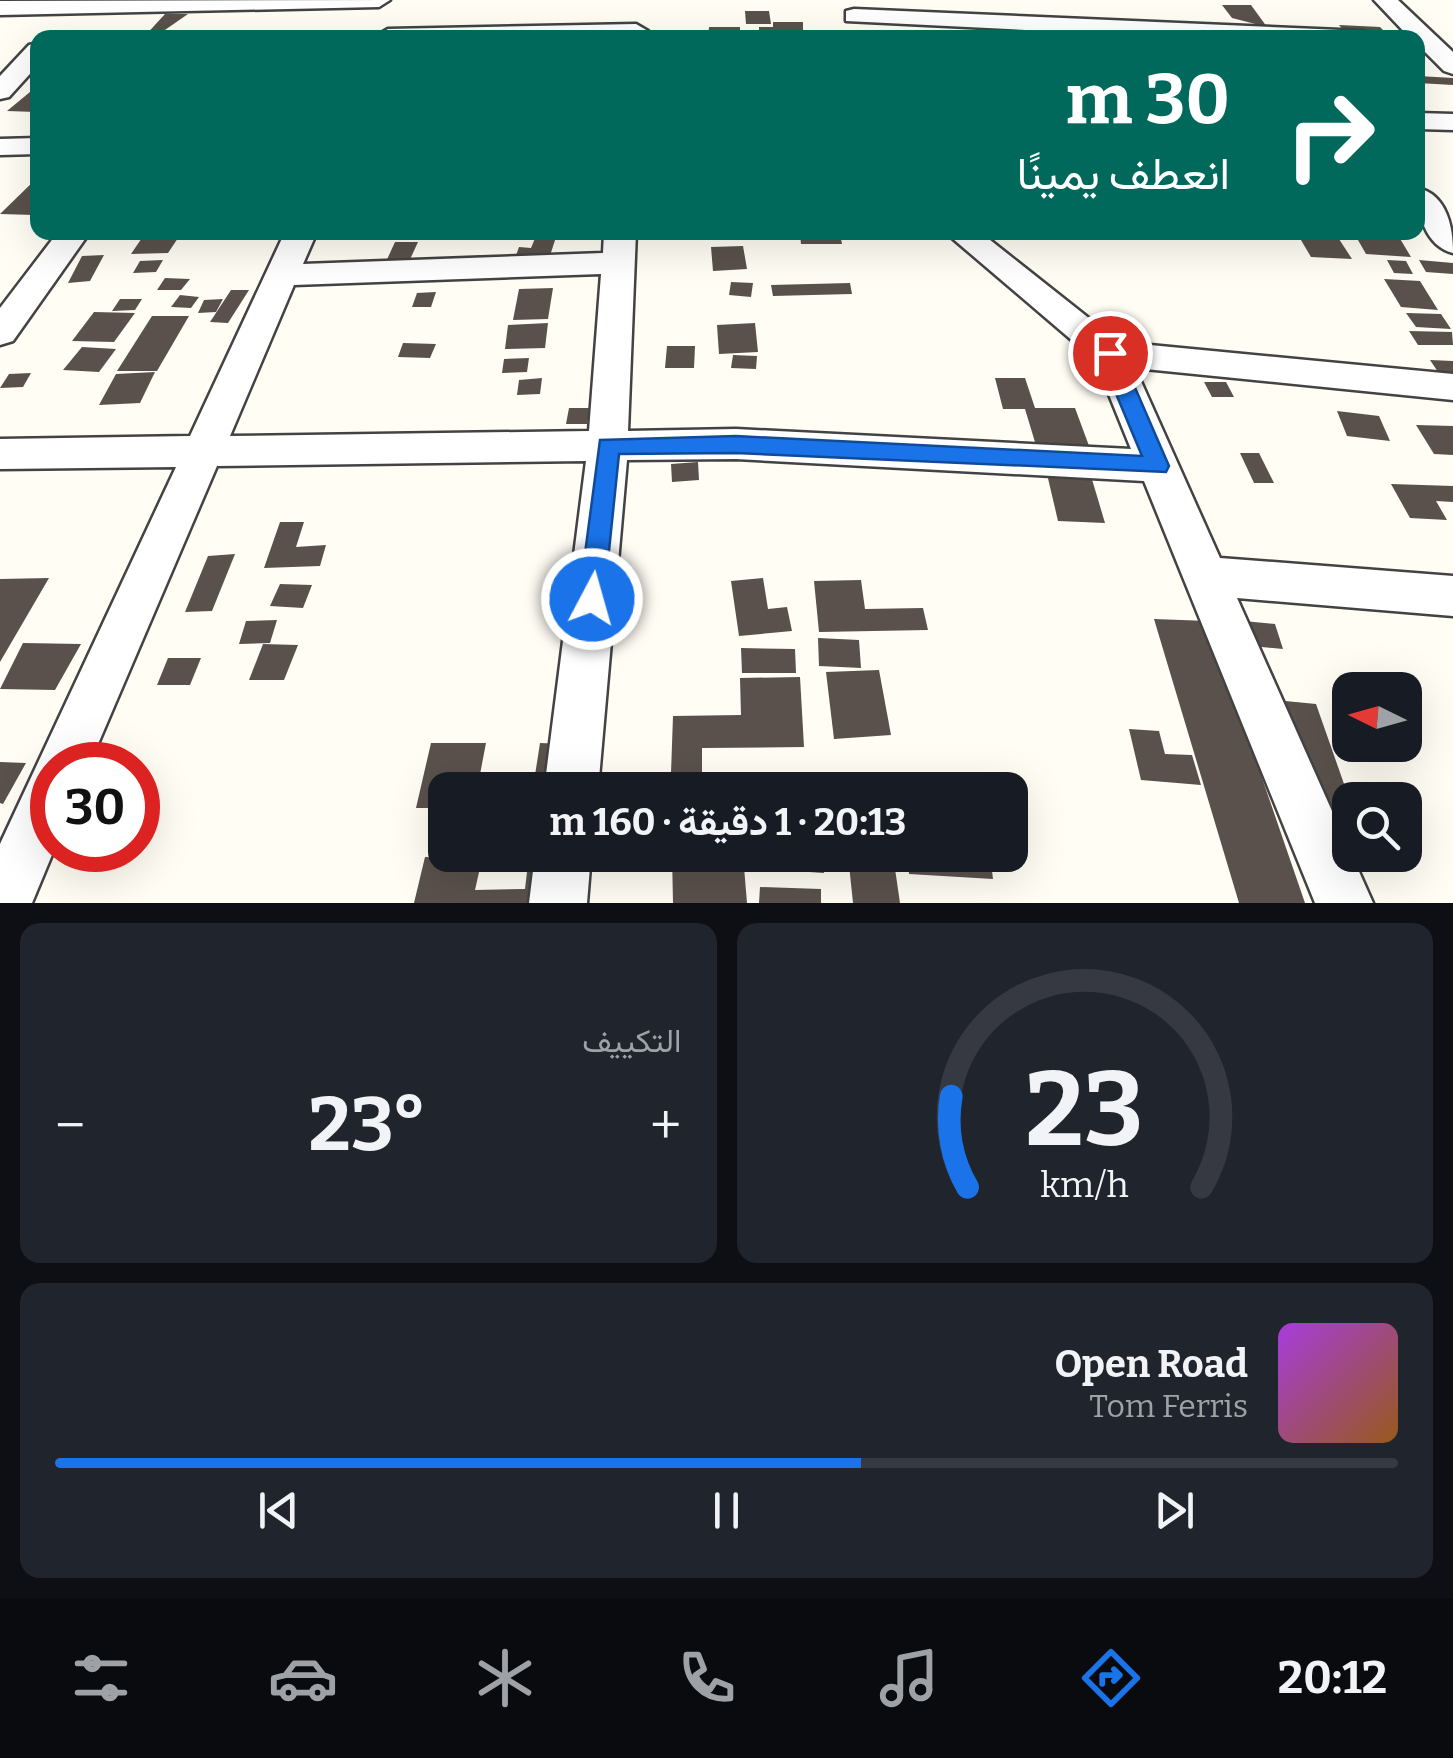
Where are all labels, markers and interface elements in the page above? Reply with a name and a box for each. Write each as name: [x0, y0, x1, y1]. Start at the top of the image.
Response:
text: 30 m: [1066, 58, 1230, 142]
icon: right: [1265, 70, 1395, 200]
text: انعطف يمينًا: [1017, 147, 1230, 201]
pin: [1068, 311, 1153, 396]
icon: arrive: [1083, 326, 1138, 381]
position arrow: [540, 547, 644, 651]
north arrow: [1332, 672, 1422, 762]
map controls: [1332, 672, 1422, 872]
speed limit sign: 30: [30, 742, 160, 872]
button: search: [1332, 782, 1422, 872]
text: 20:13 · 1 دقيقة · 160 m: [550, 799, 906, 845]
text: التكييف: [582, 1022, 682, 1060]
text: 23: [1026, 1048, 1144, 1173]
text: 23°: [308, 1080, 427, 1170]
text: −: [55, 1093, 85, 1159]
text: +: [650, 1093, 681, 1159]
text: km/h: [1041, 1164, 1129, 1206]
text: Open Road: [1055, 1341, 1248, 1387]
text: Tom Ferris: [1089, 1387, 1248, 1425]
icon: previous: [251, 1483, 306, 1538]
icon: pause: [699, 1483, 754, 1538]
icon: next: [1147, 1483, 1202, 1538]
icon: filters: [66, 1643, 136, 1713]
icon: car: [268, 1643, 338, 1713]
icon: climate: [470, 1643, 540, 1713]
icon: phone: [672, 1643, 742, 1713]
icon: music: [874, 1643, 944, 1713]
icon: directions: [1076, 1643, 1146, 1713]
text: 20:12: [1278, 1651, 1387, 1705]

